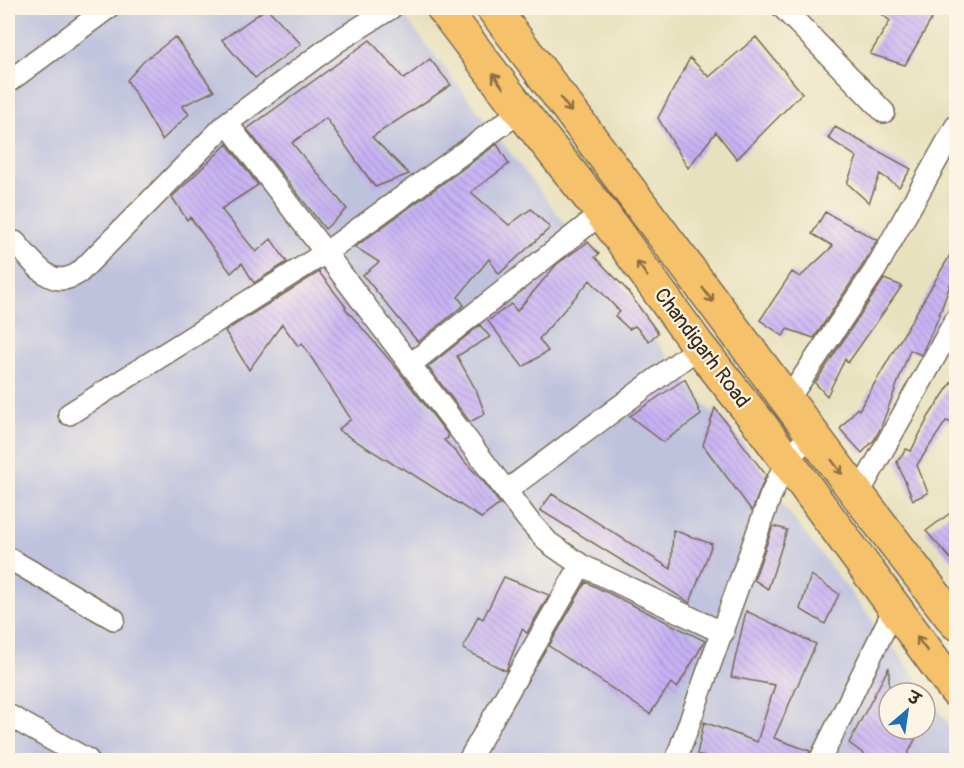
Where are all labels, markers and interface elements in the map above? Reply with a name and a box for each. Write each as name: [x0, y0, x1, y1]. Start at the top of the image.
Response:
one-way arrow: [492, 73, 504, 89]
one-way arrow: [559, 96, 572, 112]
one-way arrow: [636, 261, 648, 277]
street label: Chandigarh Road: [648, 283, 756, 413]
one-way arrow: [701, 286, 714, 302]
one-way arrow: [831, 459, 843, 475]
one-way arrow: [916, 636, 929, 652]
north arrow: [877, 681, 937, 741]
text: उ: [903, 686, 924, 711]

